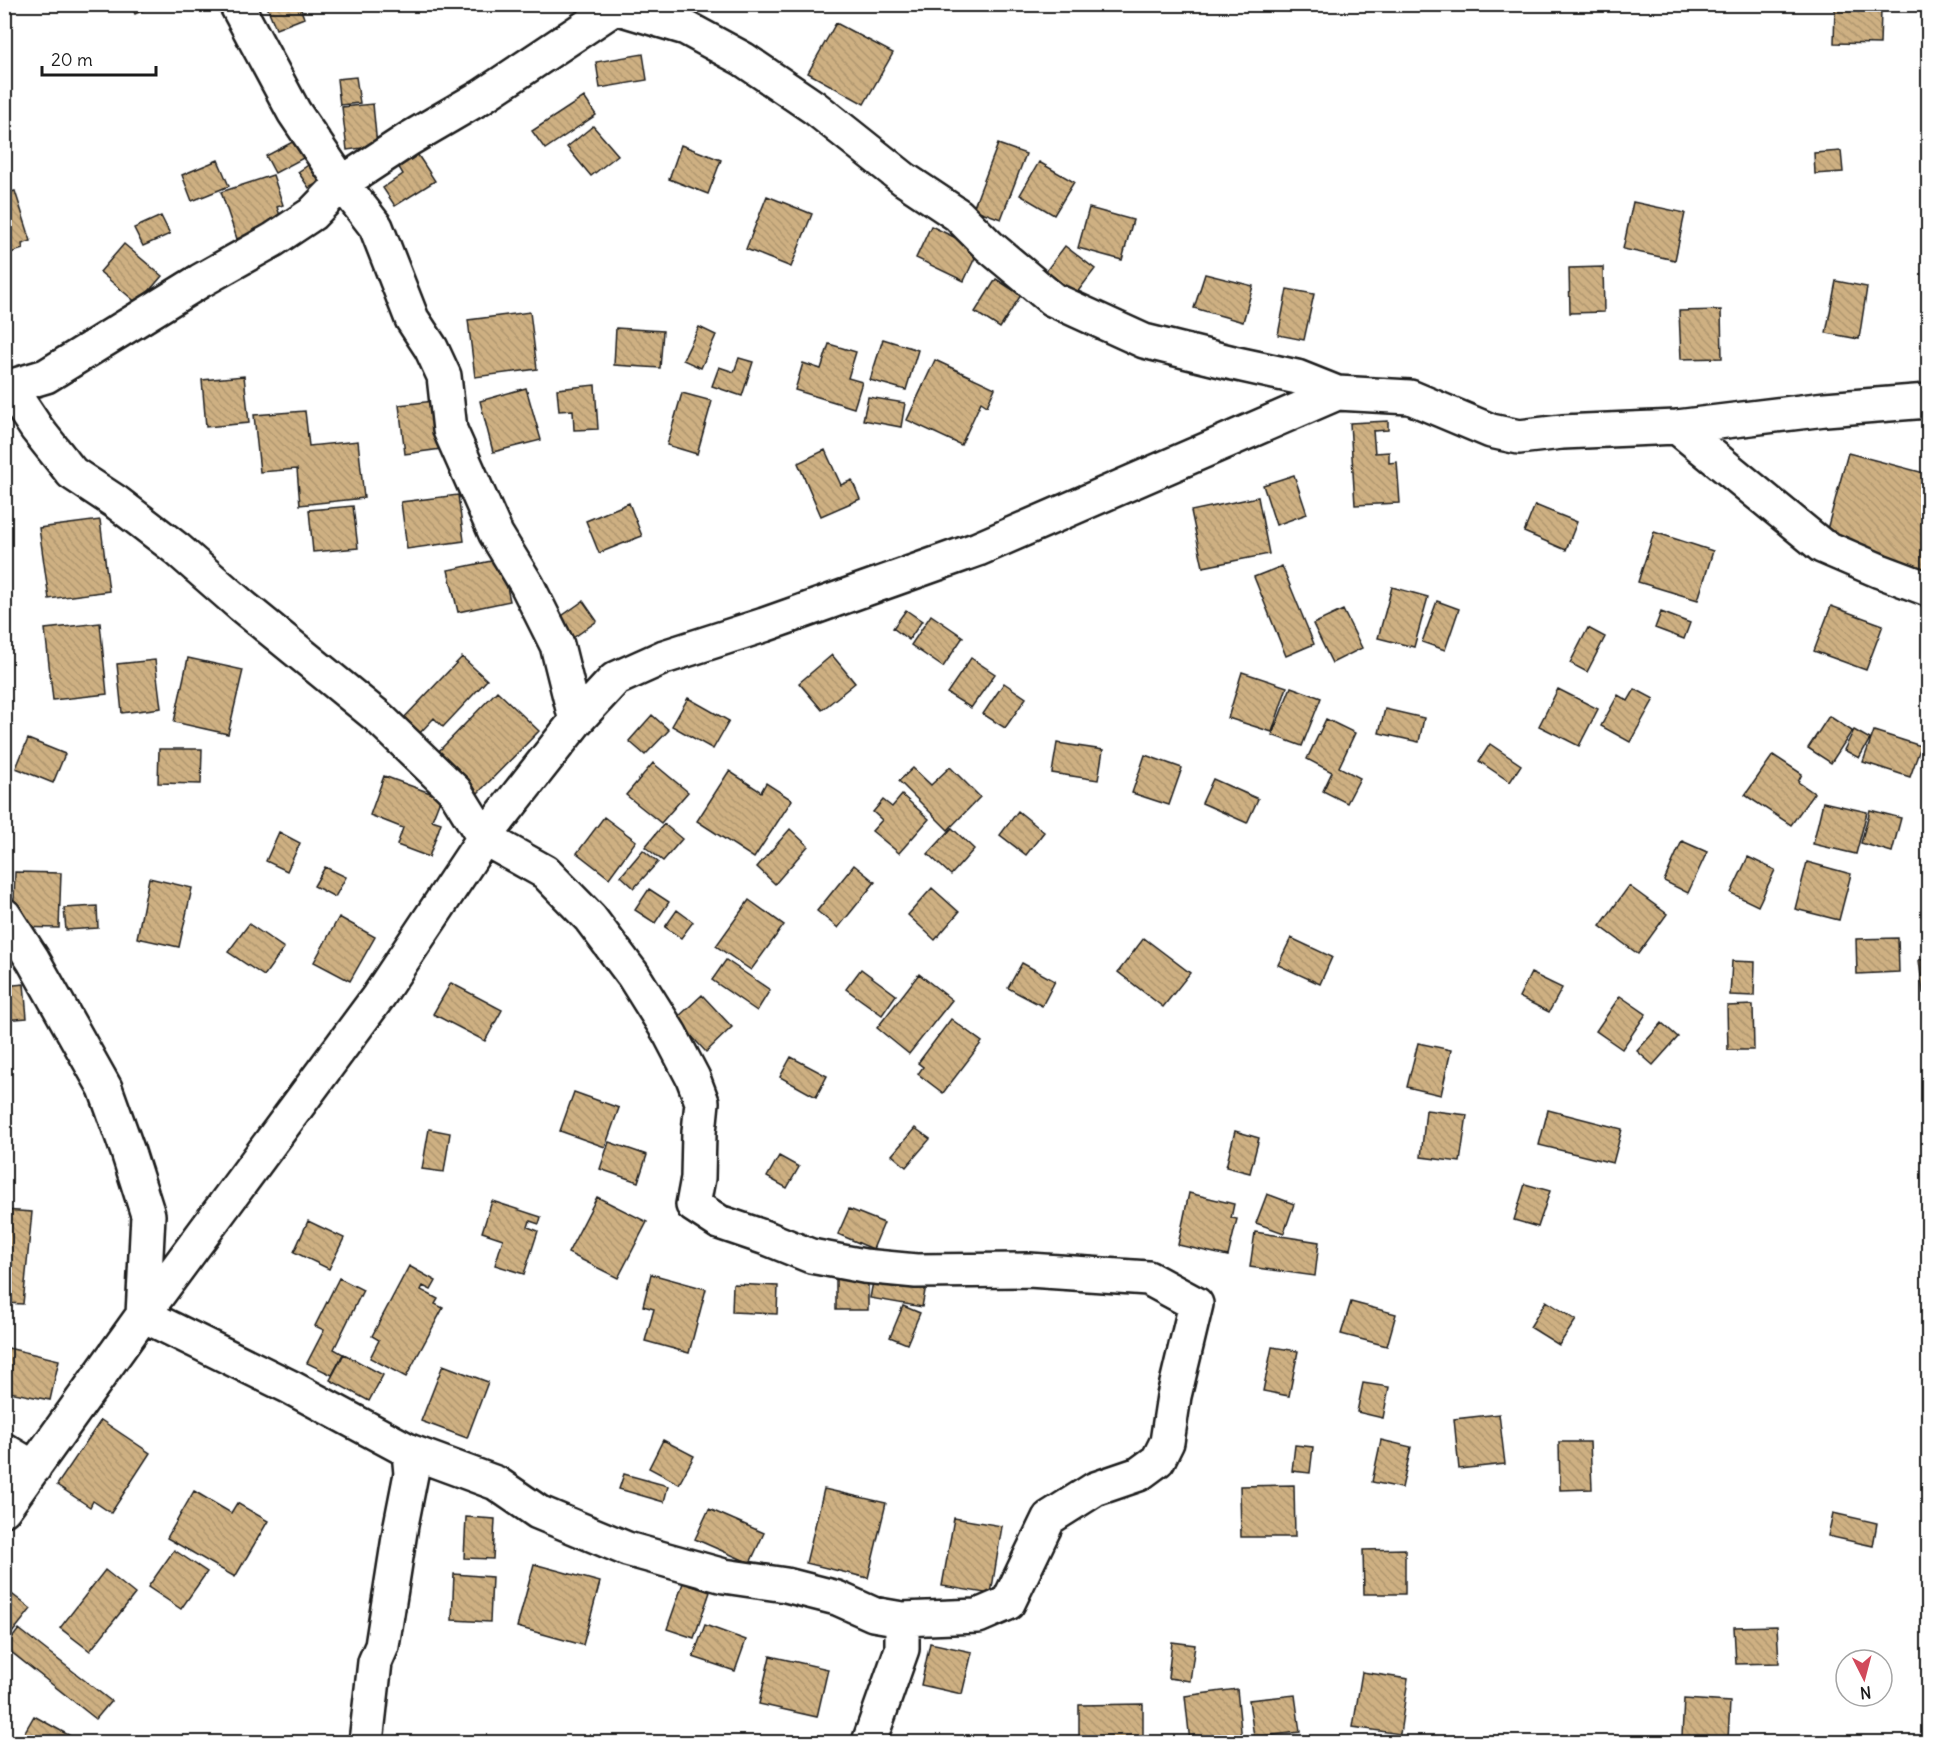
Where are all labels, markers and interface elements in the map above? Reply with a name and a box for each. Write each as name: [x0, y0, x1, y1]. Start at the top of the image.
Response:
scale bar: [42, 39, 156, 77]
text: 20 m: [51, 48, 93, 71]
north arrow: [1834, 1648, 1894, 1708]
text: N: [1859, 1682, 1872, 1703]

